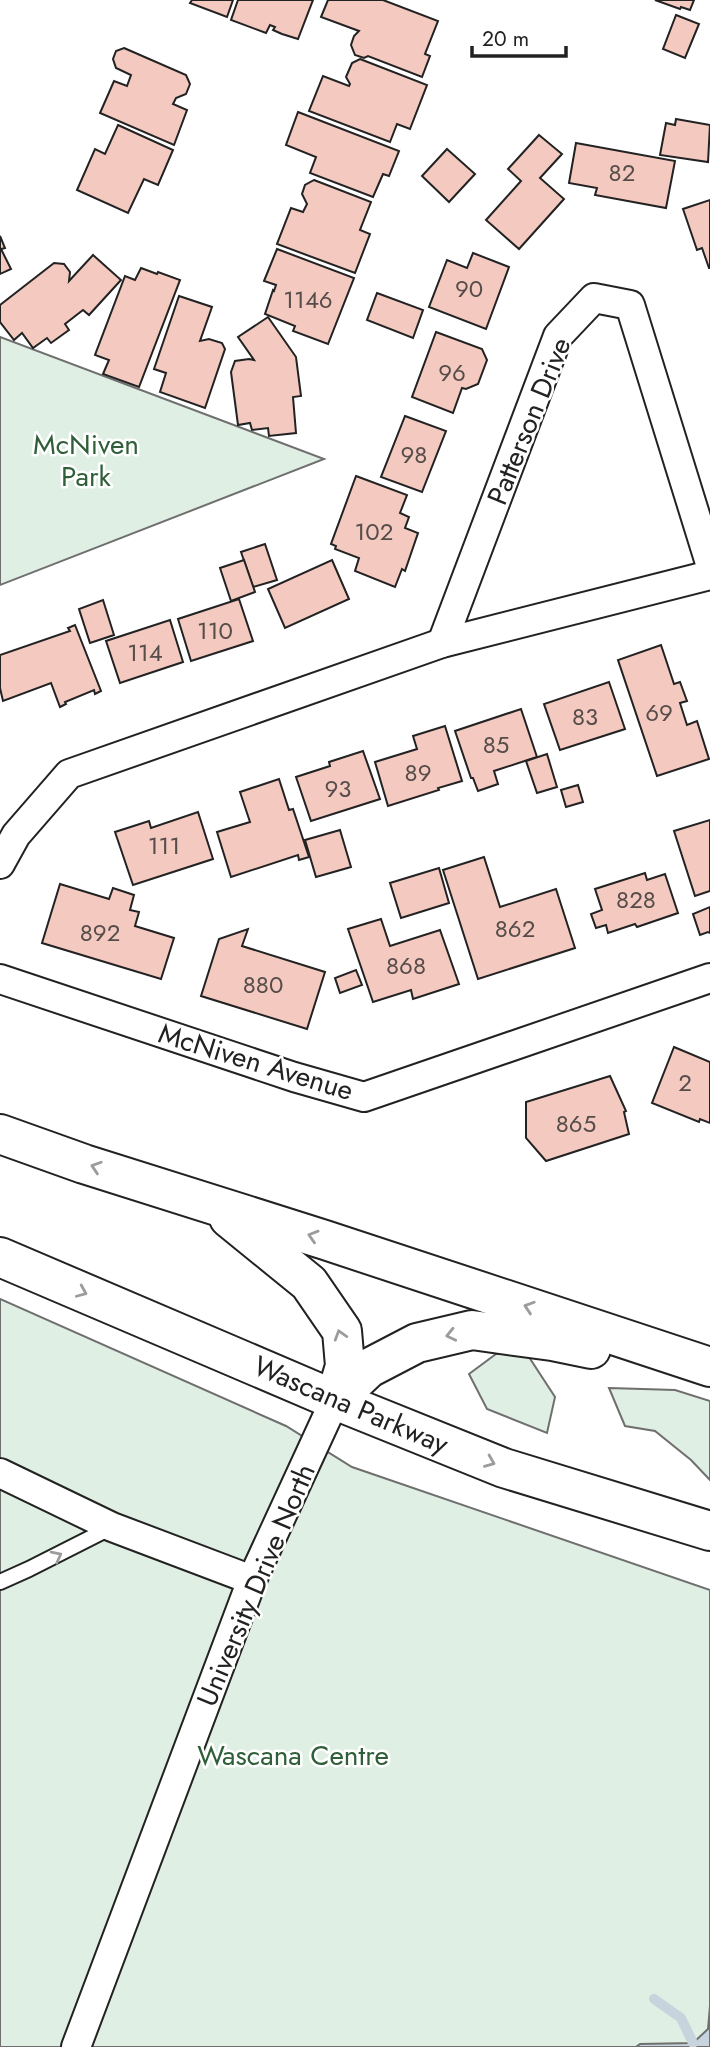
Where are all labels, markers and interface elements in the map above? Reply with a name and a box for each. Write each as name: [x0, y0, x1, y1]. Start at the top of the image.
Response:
scale bar: [472, 14, 566, 58]
text: 20 m: [482, 24, 529, 54]
house number: 82: [609, 155, 635, 190]
house number: 90: [455, 271, 483, 306]
house number: 1146: [283, 282, 333, 317]
street label: Patterson Drive: [477, 331, 581, 511]
house number: 96: [438, 355, 466, 390]
park label: McNiven Park: [33, 424, 139, 497]
house number: 98: [401, 437, 427, 472]
house number: 102: [355, 514, 393, 549]
house number: 110: [197, 613, 233, 648]
house number: 114: [127, 635, 163, 670]
house number: 69: [645, 695, 673, 730]
house number: 83: [572, 699, 598, 734]
house number: 85: [483, 727, 509, 762]
house number: 89: [405, 755, 431, 790]
house number: 93: [325, 771, 351, 806]
house number: 111: [148, 828, 180, 863]
house number: 828: [616, 882, 656, 917]
house number: 862: [495, 911, 535, 946]
house number: 892: [80, 915, 120, 950]
house number: 868: [386, 948, 426, 983]
house number: 880: [243, 967, 283, 1002]
street label: McNiven Avenue: [154, 1013, 358, 1111]
house number: 2: [678, 1065, 692, 1100]
house number: 865: [556, 1106, 596, 1141]
one-way arrow: [90, 1161, 102, 1176]
one-way arrow: [307, 1230, 319, 1244]
one-way arrow: [75, 1284, 87, 1298]
one-way arrow: [523, 1301, 535, 1315]
one-way arrow: [445, 1327, 457, 1341]
one-way arrow: [334, 1329, 348, 1341]
street label: Wascana Parkway: [247, 1345, 455, 1465]
one-way arrow: [483, 1454, 495, 1468]
street label: University Drive North: [186, 1457, 326, 1713]
one-way arrow: [49, 1550, 62, 1564]
park label: Wascana Centre: [197, 1735, 389, 1776]

